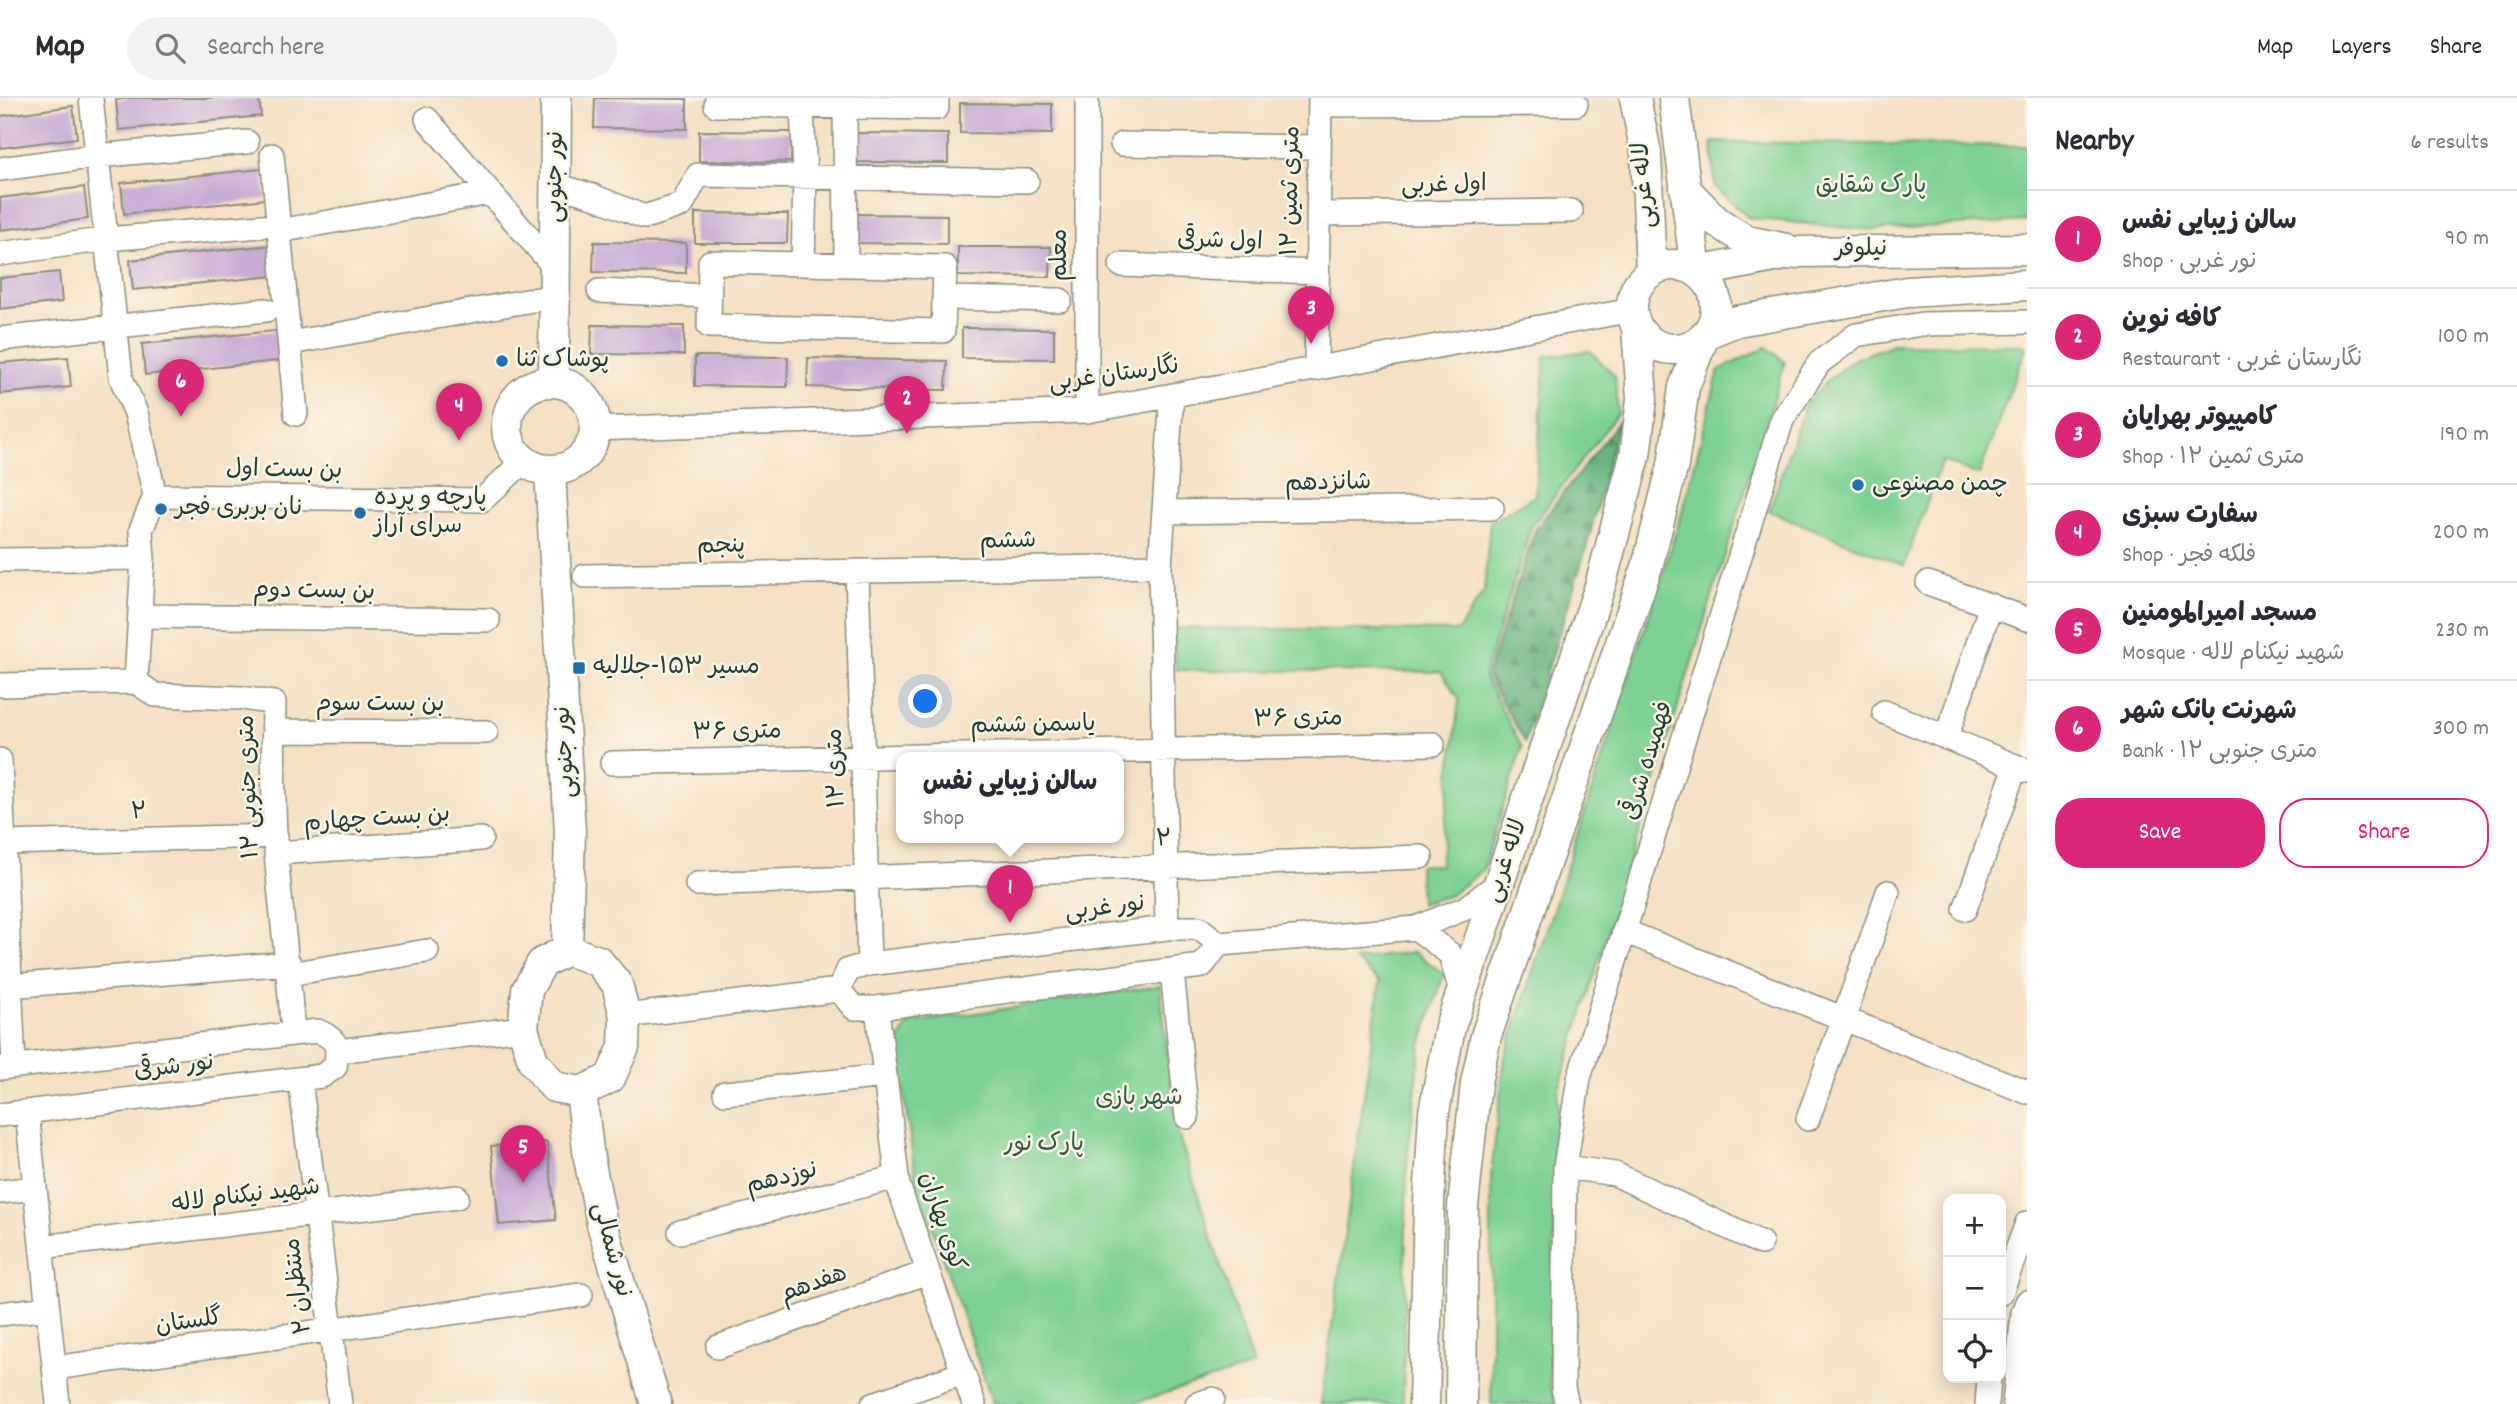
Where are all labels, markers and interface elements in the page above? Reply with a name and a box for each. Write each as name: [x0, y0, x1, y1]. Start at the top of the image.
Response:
search box: [127, 17, 617, 80]
text: Map: [35, 25, 85, 72]
icon: search: [151, 29, 189, 67]
text: Search here: [207, 30, 325, 67]
text: Map: [2257, 31, 2293, 65]
text: Layers: [2331, 31, 2392, 65]
text: Share: [2430, 31, 2482, 65]
text: Nearby: [2055, 122, 2133, 165]
street label: ۱۲ متری ثمین: [1274, 126, 1310, 256]
text: 6 results: [2411, 127, 2489, 160]
street label: نور جنوبی: [538, 131, 574, 223]
street label: لاله غربی: [1625, 141, 1665, 229]
street label: اول غربی: [1401, 168, 1487, 204]
park label: پارک شقایق: [1815, 170, 1927, 204]
text: سالن زیبایی نفس: [2122, 204, 2297, 241]
street label: اول شرقی: [1177, 223, 1263, 260]
text: 1: [2075, 223, 2081, 256]
text: 90 m: [2445, 223, 2489, 256]
street label: معلم: [1044, 229, 1078, 281]
street label: نیلوفر: [1833, 233, 1887, 267]
text: Shop · نور غربی: [2122, 246, 2256, 279]
pin: 3: [1288, 286, 1334, 344]
text: کافه نوین: [2122, 302, 2221, 339]
text: 2: [2073, 321, 2083, 354]
text: 100 m: [2438, 321, 2489, 354]
place label: پوشاک ثنا: [516, 344, 609, 378]
text: Restaurant · نگارستان غربی: [2122, 344, 2362, 377]
street label: نگارستان غربی: [1047, 350, 1181, 402]
marker: پوشاک ثنا: [494, 353, 510, 369]
pin: 6: [158, 359, 204, 417]
pin: 2: [884, 376, 930, 434]
pin: 4: [436, 383, 482, 441]
text: کامپیوتر بهرایان: [2122, 400, 2277, 437]
text: 3: [2073, 419, 2083, 452]
text: 190 m: [2440, 419, 2489, 452]
text: Shop · ۱۲ متری ثمین: [2122, 442, 2304, 475]
street label: بن بست اول: [225, 453, 343, 489]
street label: شانزدهم: [1285, 466, 1371, 502]
place label: چمن مصنوعی: [1872, 468, 2008, 502]
marker: چمن مصنوعی: [1850, 477, 1866, 493]
place label: پارچه و پرده سرای آراز: [372, 482, 487, 544]
place label: نان بربری فجر: [173, 492, 302, 526]
text: سفارت سبزی: [2122, 498, 2258, 535]
marker: نان بربری فجر: [153, 501, 169, 517]
marker: پارچه و پرده سرای آراز: [352, 505, 368, 521]
text: 4: [2073, 517, 2083, 550]
text: 200 m: [2433, 517, 2489, 550]
street label: ششم: [979, 525, 1037, 559]
street label: پنجم: [697, 530, 745, 564]
text: Shop · فلکه فجر: [2122, 540, 2256, 573]
street label: بن بست دوم: [253, 574, 375, 610]
text: مسجد امیرالمومنین: [2122, 596, 2317, 633]
text: 5: [2073, 615, 2083, 648]
text: 230 m: [2435, 615, 2489, 648]
text: Mosque · شهید نیکنام لاله: [2122, 638, 2345, 671]
place label: مسیر ۱۵۳-جلالیه: [593, 651, 760, 685]
marker: مسیر ۱۵۳-جلالیه: [571, 660, 587, 676]
your location: [908, 684, 942, 718]
street label: بن بست سوم: [316, 688, 444, 722]
text: شهرنت بانک شهر: [2122, 694, 2297, 731]
street label: فهمیده شرقی: [1614, 697, 1683, 825]
street label: ۳۶ متری: [1253, 702, 1343, 738]
street label: نور جنوبی: [547, 705, 585, 799]
street label: یاسمن ششم: [970, 708, 1096, 744]
text: 6: [2072, 713, 2084, 746]
text: 300 m: [2433, 713, 2489, 746]
street label: ۱۲ متری جنوبی: [230, 714, 270, 860]
street label: ۳۶ متری: [692, 715, 782, 751]
street label: ۱۲ متری: [819, 728, 855, 808]
text: Bank · ۱۲ متری جنوبی: [2122, 736, 2318, 769]
popup: [896, 752, 1124, 843]
text: سالن زیبایی نفس: [923, 765, 1097, 802]
street label: ۲: [130, 796, 148, 830]
street label: بن بست چهارم: [303, 798, 451, 842]
button: Save: [2055, 798, 2265, 868]
button: Share: [2279, 798, 2489, 868]
text: Shop: [923, 803, 964, 836]
street label: لاله غربی: [1477, 815, 1537, 907]
street label: ۲: [1155, 823, 1173, 857]
pin: 1: [987, 865, 1033, 923]
street label: نور غربی: [1063, 887, 1147, 931]
street label: نور شرقی: [132, 1045, 216, 1090]
park label: شهر بازی: [1095, 1082, 1183, 1116]
pin: 5: [500, 1125, 546, 1183]
park label: پارک نور: [1003, 1128, 1084, 1162]
street label: نوزدهم: [743, 1154, 821, 1204]
street label: کوی بهاران: [909, 1168, 973, 1276]
street label: شهید نیکنام لاله: [170, 1171, 322, 1223]
map controls: [1943, 1194, 2006, 1383]
button: +: [1943, 1194, 2006, 1257]
street label: نور شمالی: [582, 1199, 640, 1301]
street label: منتظران ۲: [276, 1236, 322, 1336]
street label: هفدهم: [776, 1257, 852, 1313]
button: −: [1943, 1257, 2006, 1320]
street label: گلستان: [153, 1301, 225, 1345]
button: locate: [1943, 1320, 2006, 1383]

